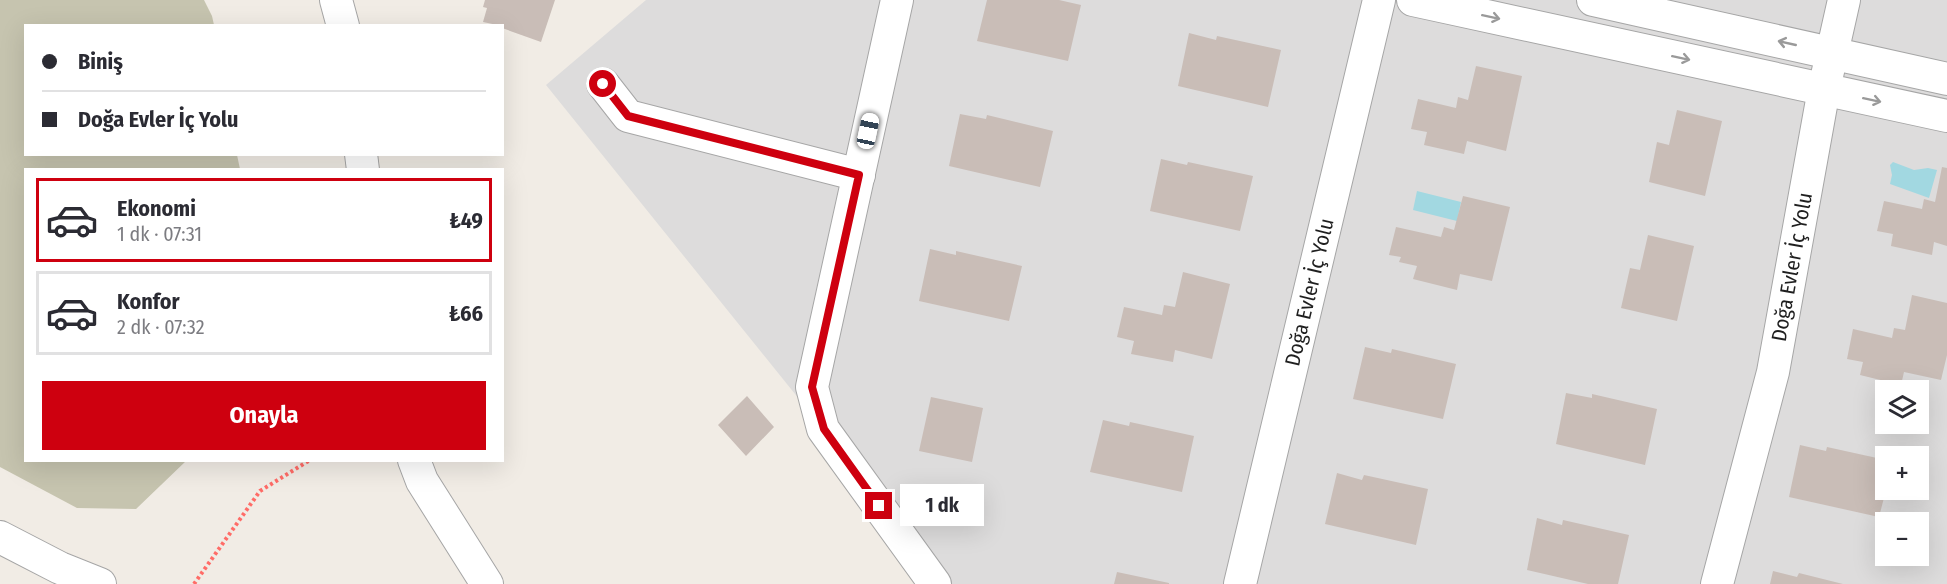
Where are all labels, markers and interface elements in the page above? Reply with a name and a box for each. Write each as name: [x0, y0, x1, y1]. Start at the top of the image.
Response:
one-way arrow: [1481, 12, 1500, 23]
one-way arrow: [1778, 37, 1798, 48]
text: Biniş: [78, 48, 123, 75]
one-way arrow: [1672, 53, 1691, 65]
route start: [589, 70, 616, 97]
one-way arrow: [1862, 95, 1881, 106]
text: Doğa Evler İç Yolu: [78, 106, 239, 133]
car: [855, 112, 881, 150]
street label: Doğa Evler İç Yolu: [1766, 190, 1818, 344]
icon: car: [45, 193, 99, 247]
text: Ekonomi: [117, 195, 196, 222]
text: ₺49: [449, 207, 483, 234]
street label: Doğa Evler İç Yolu: [1279, 216, 1340, 369]
text: 1 dk · 07:31: [117, 222, 202, 246]
icon: car: [45, 286, 99, 340]
text: Konfor: [117, 288, 179, 315]
text: ₺66: [449, 300, 483, 327]
text: 2 dk · 07:32: [117, 315, 204, 339]
map controls: [1875, 380, 1929, 566]
button: layers: [1875, 380, 1929, 434]
button: Onayla: [42, 381, 486, 450]
button: +: [1875, 446, 1929, 500]
callout: 1 dk: [900, 485, 984, 527]
route end: [865, 492, 892, 519]
text: 1 dk: [925, 493, 959, 517]
button: −: [1875, 512, 1929, 566]

